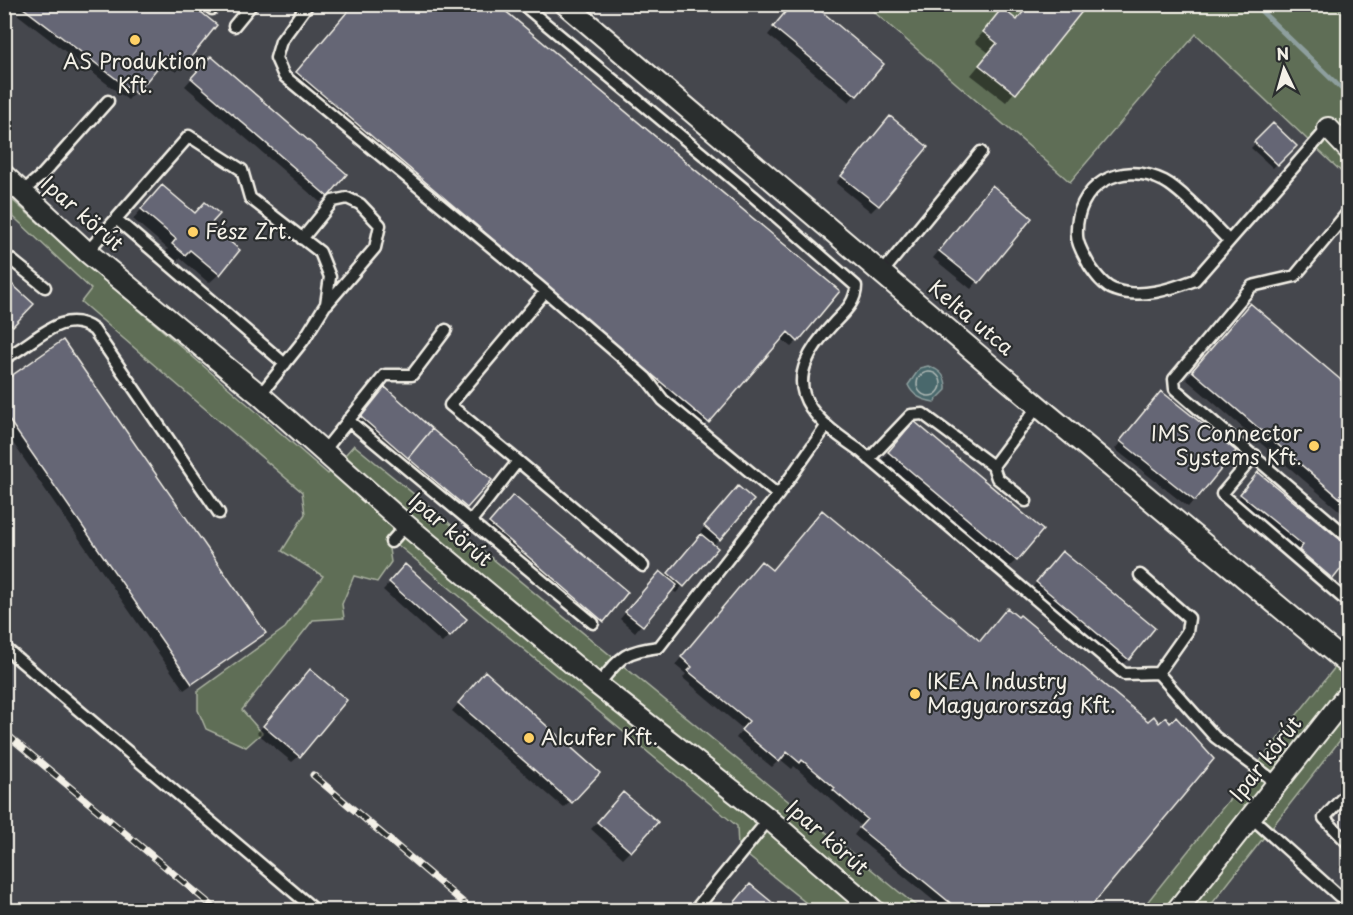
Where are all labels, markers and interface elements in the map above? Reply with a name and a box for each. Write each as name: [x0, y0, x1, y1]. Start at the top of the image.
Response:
marker: AS Produktion Kft.: [128, 33, 142, 47]
north arrow: [1254, 39, 1314, 99]
text: N: [1275, 41, 1290, 66]
place label: AS Produktion Kft.: [63, 44, 207, 100]
street label: Ipar körút: [35, 167, 132, 258]
place label: Fész Zrt.: [205, 214, 292, 246]
marker: Fész Zrt.: [186, 225, 200, 239]
street label: Kelta utca: [922, 271, 1022, 362]
place label: IMS Connector Systems Kft.: [1151, 416, 1302, 472]
marker: IMS Connector Systems Kft.: [1307, 439, 1321, 453]
street label: Ipar körút: [402, 484, 500, 573]
place label: IKEA Industry Magyarország Kft.: [927, 664, 1116, 720]
marker: IKEA Industry Magyarország Kft.: [908, 687, 922, 701]
street label: Ipar körút: [1221, 708, 1308, 807]
place label: Alcufer Kft.: [541, 720, 658, 752]
marker: Alcufer Kft.: [522, 731, 536, 745]
street label: Ipar körút: [780, 791, 877, 882]

